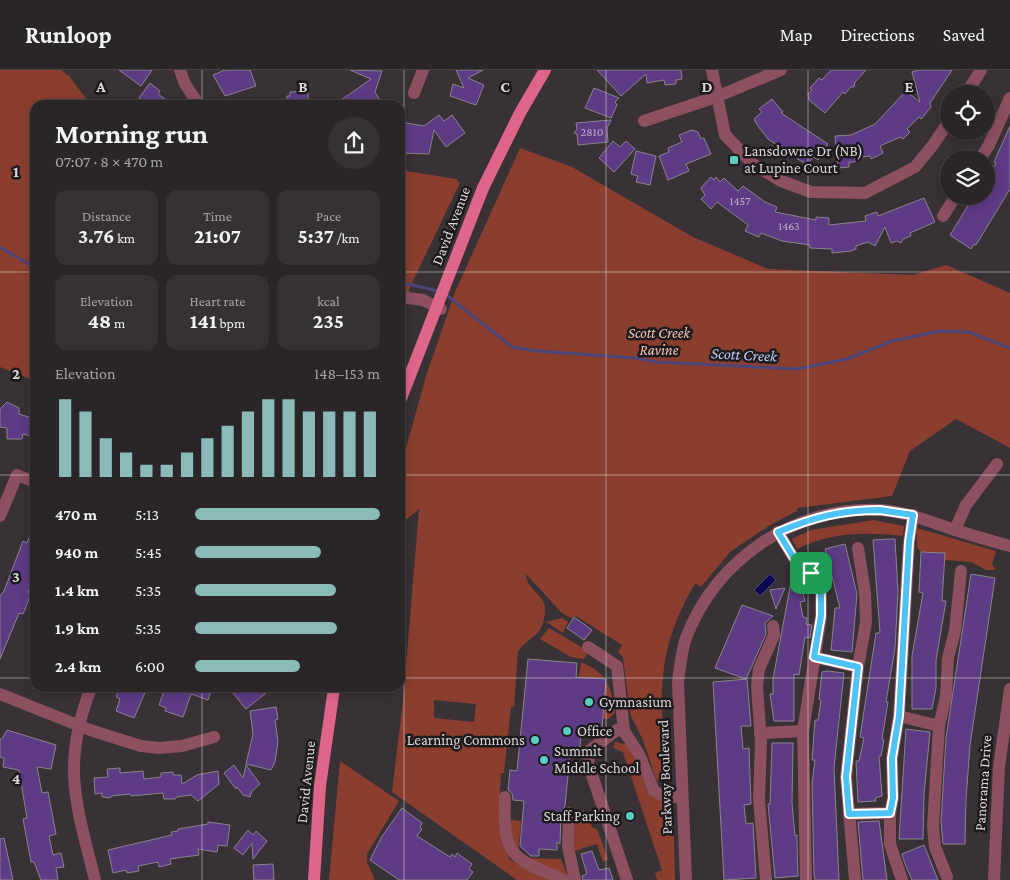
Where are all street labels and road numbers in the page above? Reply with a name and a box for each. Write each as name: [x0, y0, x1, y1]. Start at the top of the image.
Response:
street label: David Avenue: [429, 184, 473, 267]
street label: Parkway Boulevard: [655, 719, 676, 835]
street label: Panorama Drive: [972, 734, 994, 832]
street label: David Avenue: [294, 740, 318, 824]

